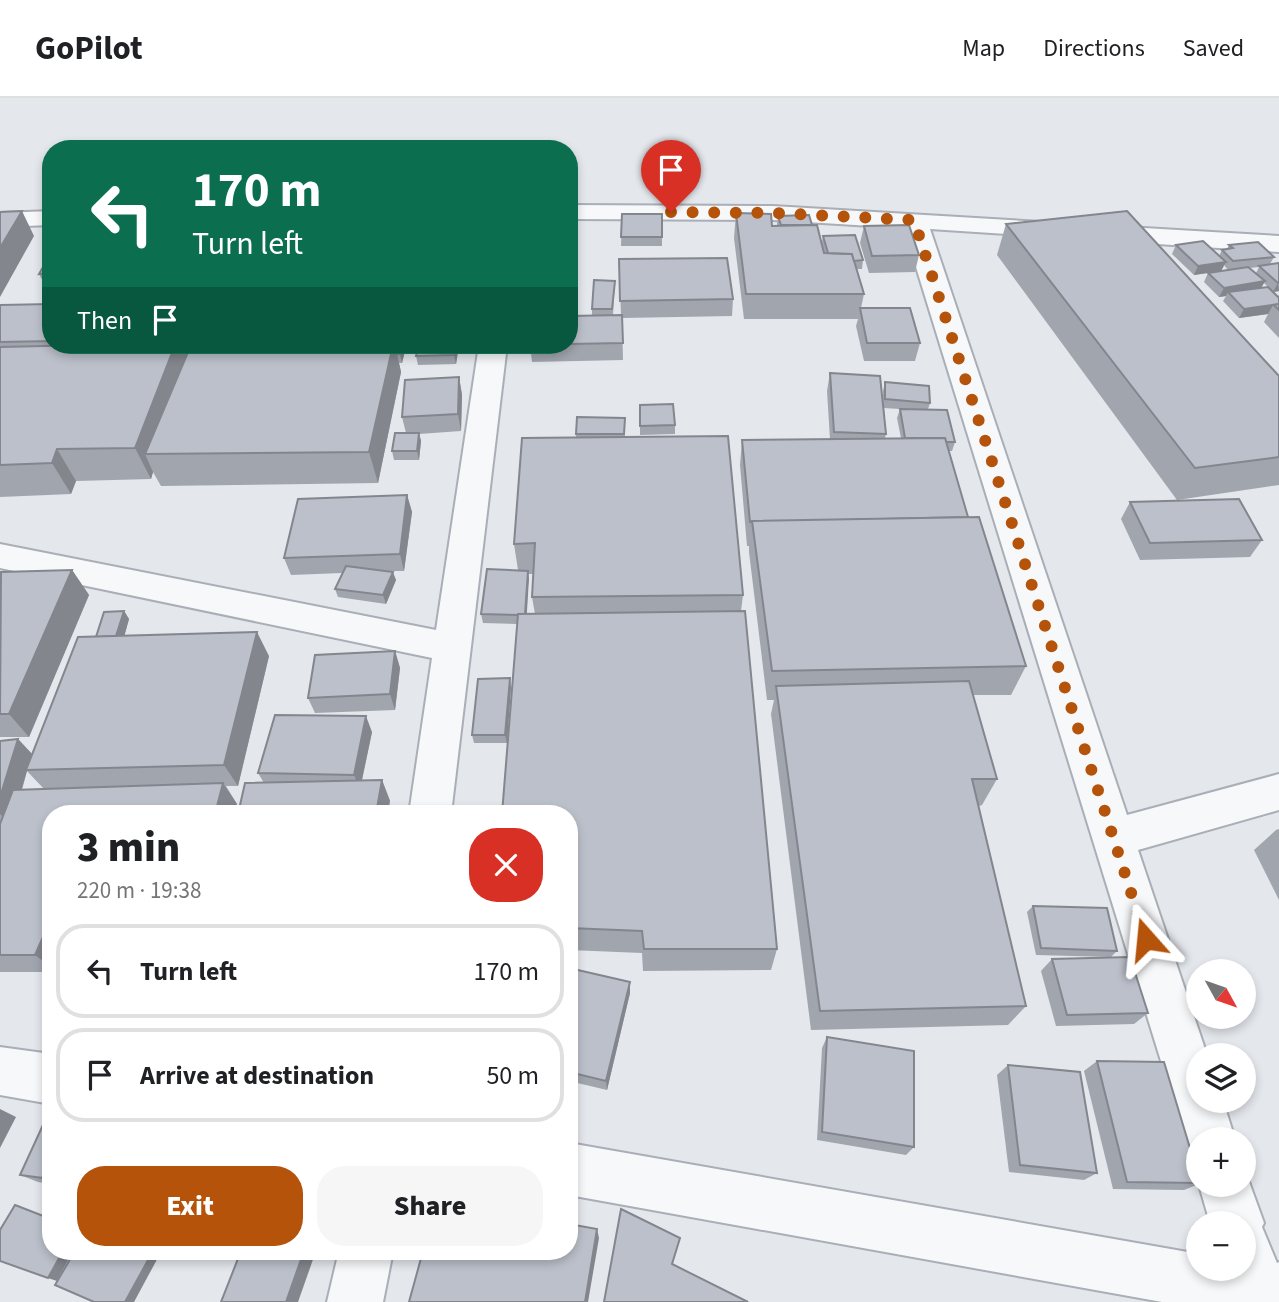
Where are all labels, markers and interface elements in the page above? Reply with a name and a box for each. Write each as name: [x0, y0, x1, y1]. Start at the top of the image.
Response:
text: GoPilot: [35, 25, 143, 72]
text: Map: [962, 31, 1005, 66]
text: Directions: [1043, 31, 1145, 66]
text: Saved: [1183, 31, 1244, 66]
pin: [641, 140, 701, 212]
icon: arrive: [652, 151, 690, 189]
text: 170 m: [192, 156, 321, 226]
icon: left: [77, 168, 168, 259]
text: Turn left: [192, 221, 303, 267]
icon: arrive: [146, 301, 184, 339]
text: Then: [77, 302, 132, 339]
text: 3 min: [77, 818, 180, 878]
button: close: [469, 828, 543, 902]
text: 220 m · 19:38: [77, 874, 201, 907]
position arrow: [1109, 902, 1183, 976]
icon: left: [81, 952, 119, 990]
text: Turn left: [140, 953, 237, 990]
text: 170 m: [473, 953, 539, 990]
north arrow: [1186, 959, 1256, 1029]
map controls: [1186, 959, 1256, 1281]
button: layers: [1186, 1043, 1256, 1113]
icon: arrive: [81, 1056, 119, 1094]
text: Arrive at destination: [140, 1057, 374, 1094]
text: 50 m: [486, 1057, 539, 1094]
button: +: [1186, 1127, 1256, 1197]
button: Exit: [77, 1166, 303, 1246]
button: Share: [317, 1166, 543, 1246]
button: −: [1186, 1211, 1256, 1281]

